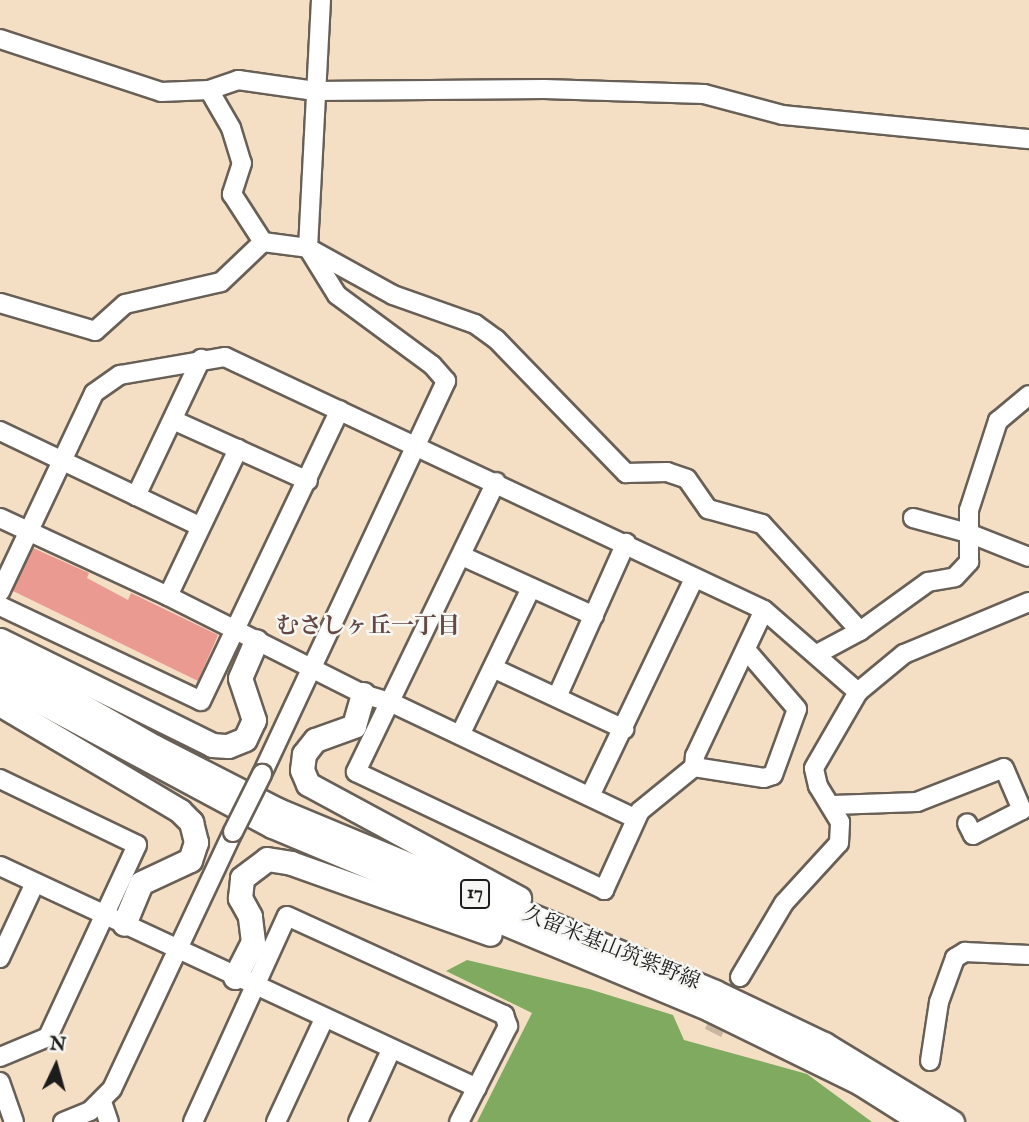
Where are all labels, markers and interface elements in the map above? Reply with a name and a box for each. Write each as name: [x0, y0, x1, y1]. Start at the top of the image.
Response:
district label: むさしヶ丘一丁目: [276, 613, 460, 641]
road number: 17: [459, 878, 491, 909]
street label: 久留米基山筑紫野線: [519, 902, 703, 996]
north arrow: [21, 1031, 91, 1101]
text: N: [49, 1032, 67, 1058]

